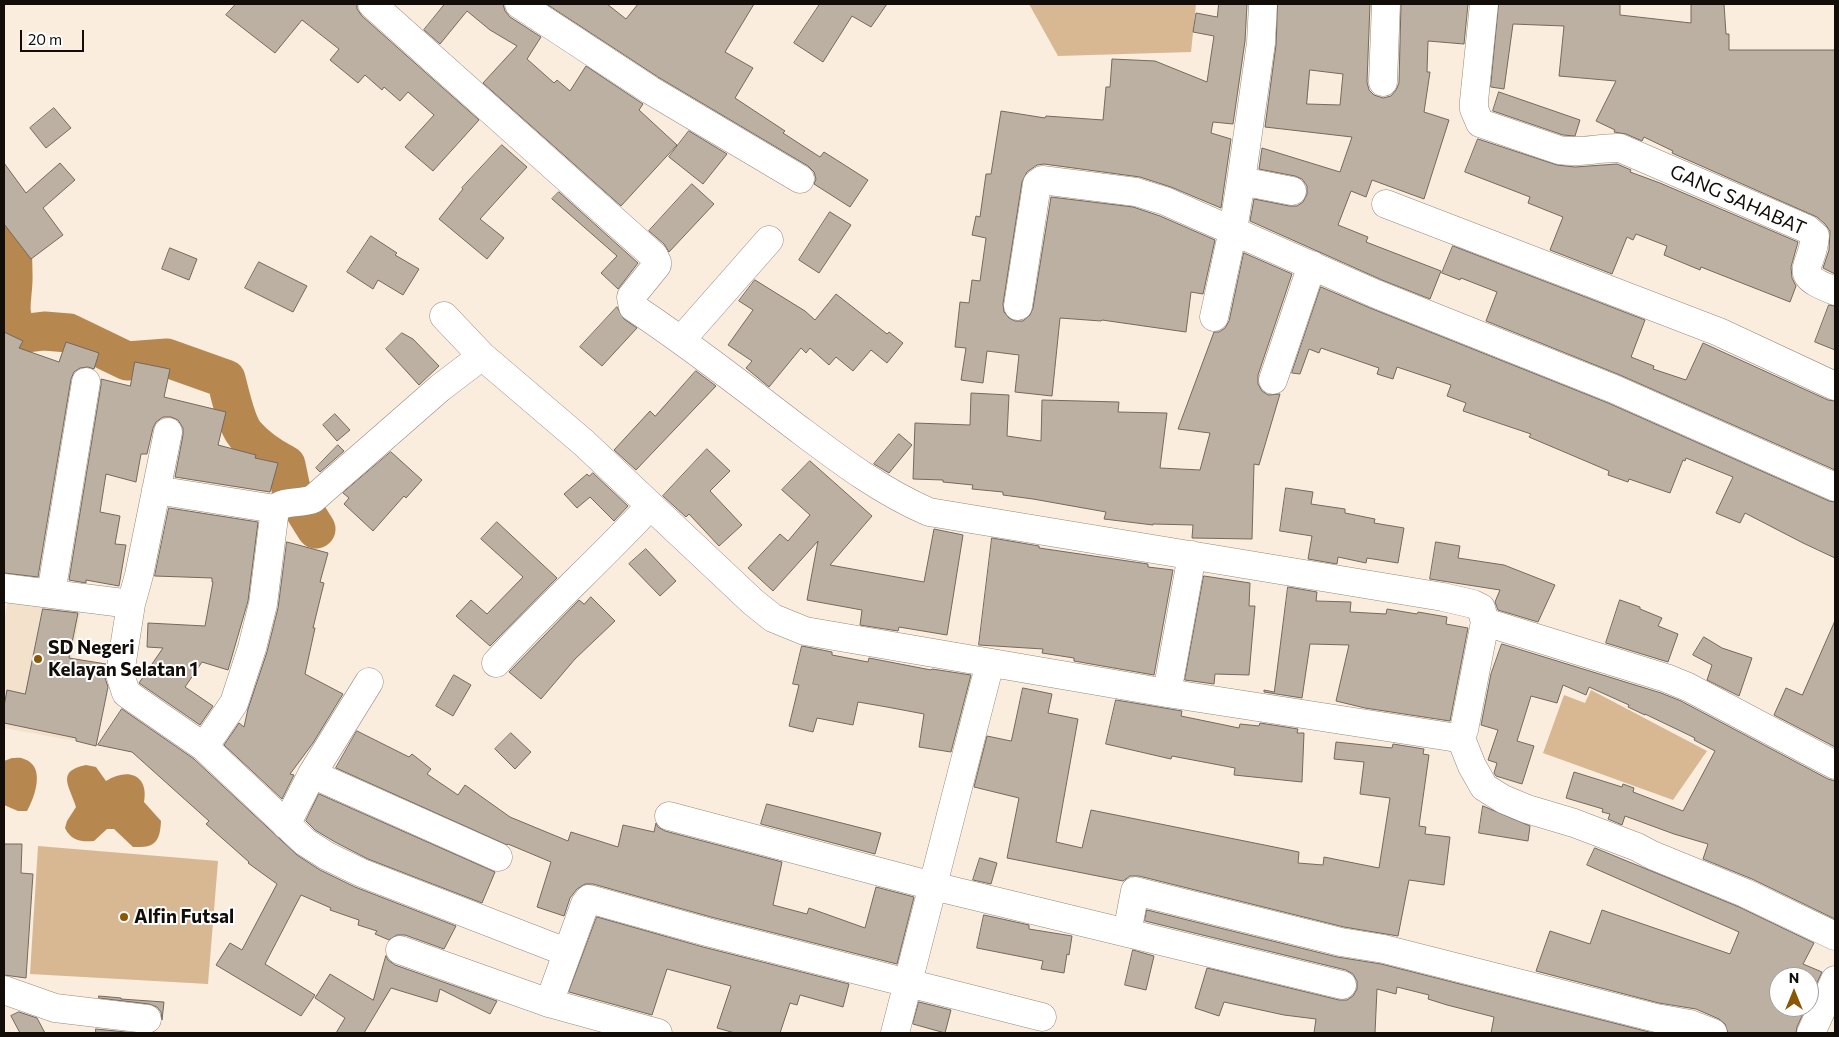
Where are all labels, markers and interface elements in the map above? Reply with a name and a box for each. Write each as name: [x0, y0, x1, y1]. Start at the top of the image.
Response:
scale bar: [22, 20, 86, 52]
text: 20 m: [28, 30, 62, 48]
street label: GANG SAHABAT: [1667, 160, 1809, 240]
place label: SD Negeri Kelayan Selatan 1: [48, 637, 198, 681]
marker: SD Negeri Kelayan Selatan 1: [32, 653, 44, 665]
place label: Alfin Futsal: [134, 906, 234, 928]
marker: Alfin Futsal: [118, 911, 130, 923]
north arrow: [1769, 967, 1819, 1017]
text: N: [1789, 969, 1799, 986]

